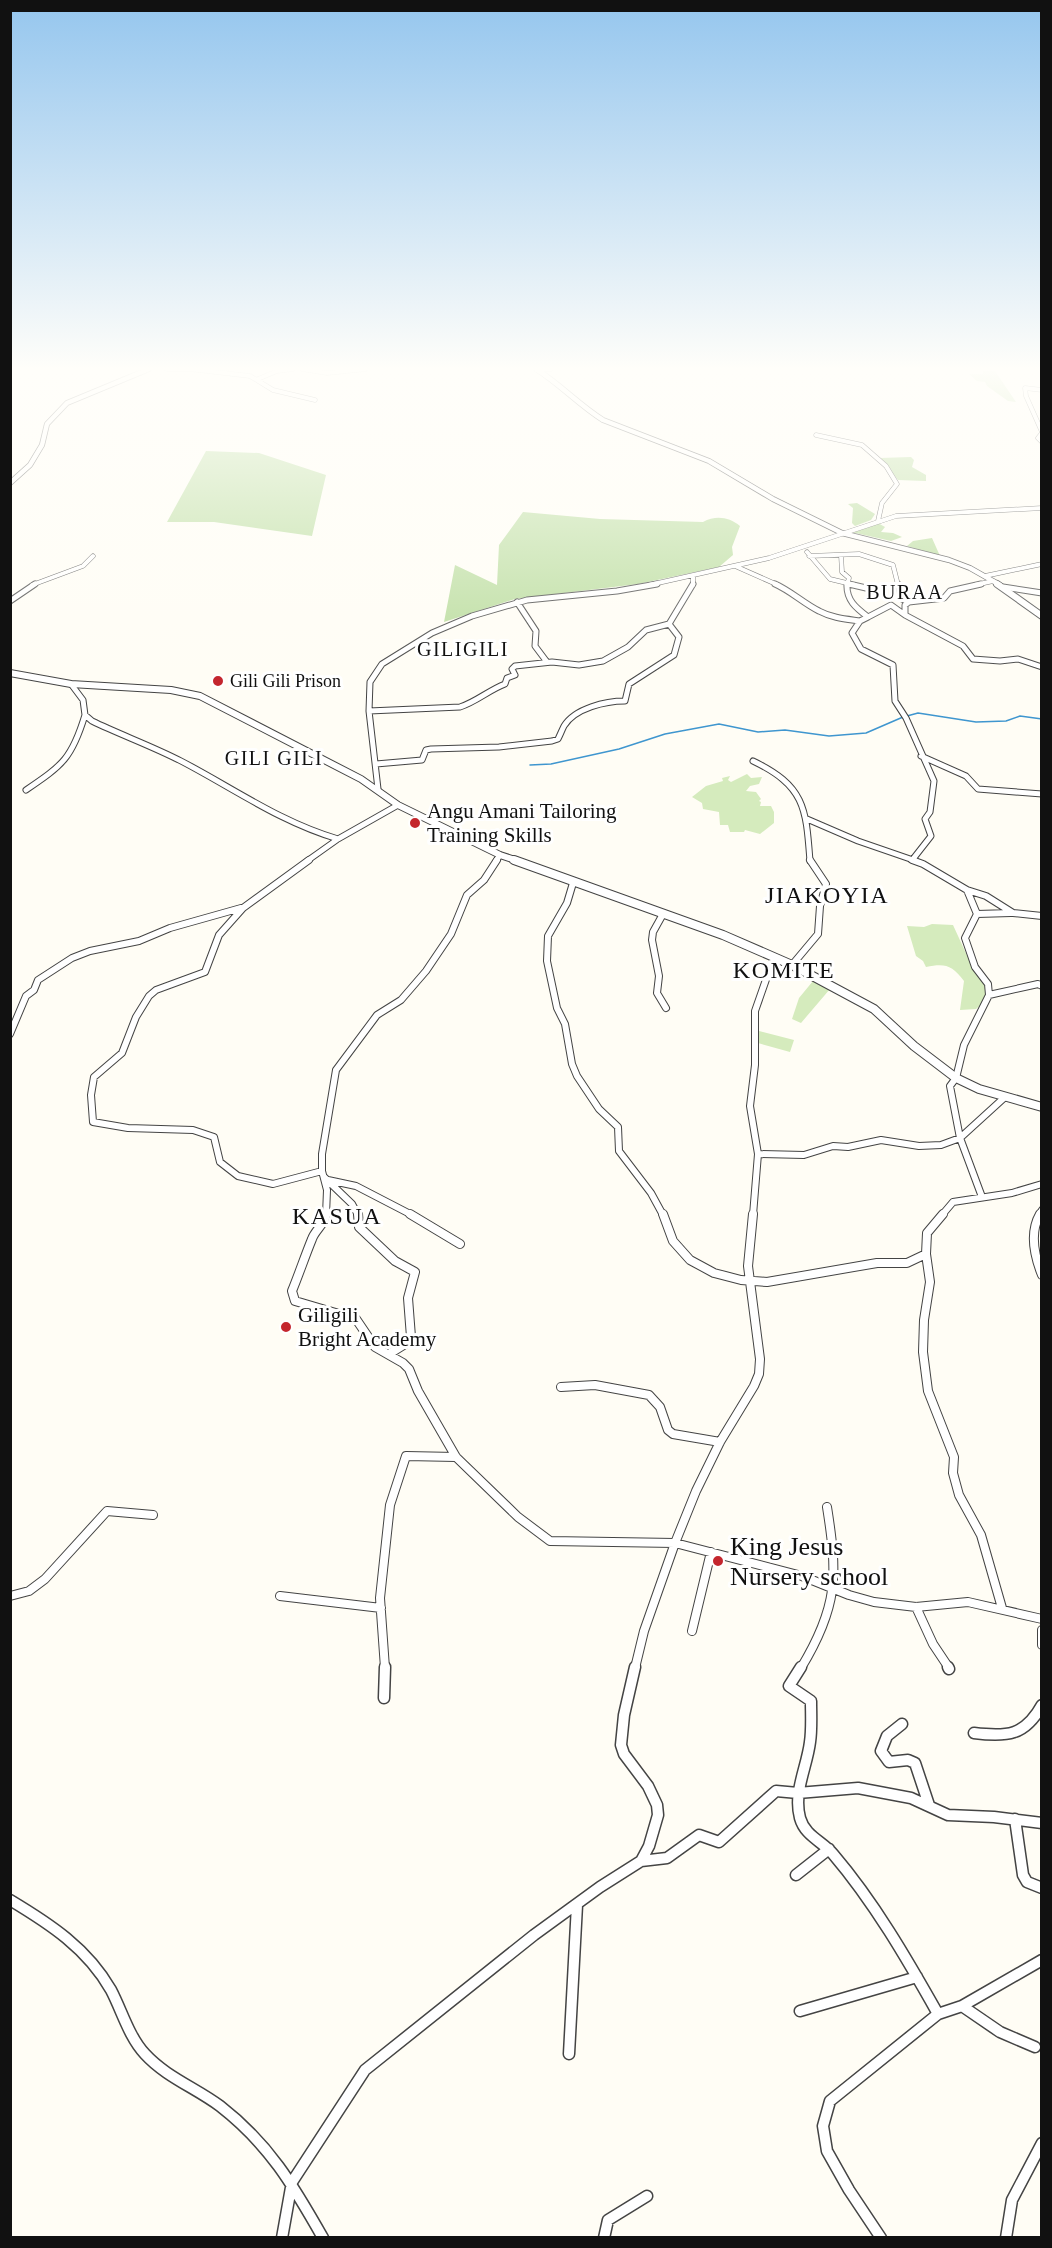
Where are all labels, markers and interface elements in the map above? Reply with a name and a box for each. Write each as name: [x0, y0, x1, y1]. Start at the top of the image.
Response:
district label: BURAA: [866, 581, 944, 603]
district label: GILIGILI: [417, 638, 509, 660]
place label: Gili Gili Prison: [230, 671, 341, 691]
marker: Gili Gili Prison: [211, 674, 225, 688]
district label: GILI GILI: [225, 747, 323, 769]
place label: Angu Amani Tailoring Training Skills: [427, 799, 617, 847]
marker: Angu Amani Tailoring Training Skills: [408, 816, 422, 830]
district label: JIAKOYIA: [765, 882, 889, 908]
district label: KOMITE: [733, 957, 835, 983]
district label: KASUA: [292, 1203, 382, 1229]
place label: Giligili Bright Academy: [298, 1303, 437, 1351]
marker: Giligili Bright Academy: [279, 1320, 293, 1334]
place label: King Jesus Nursery school: [730, 1532, 888, 1591]
marker: King Jesus Nursery school: [711, 1554, 725, 1568]

